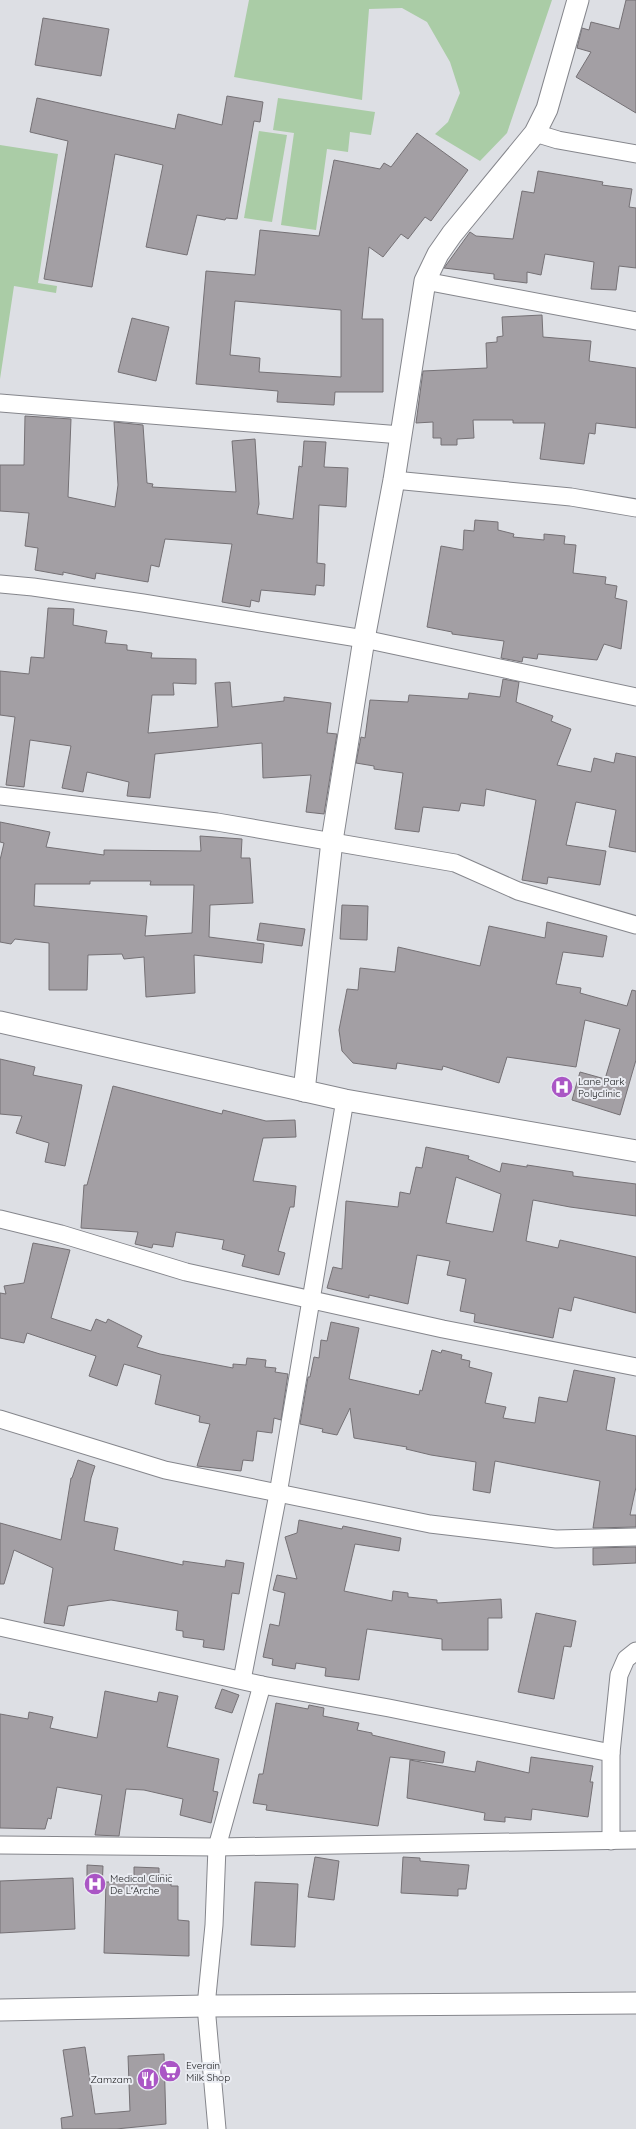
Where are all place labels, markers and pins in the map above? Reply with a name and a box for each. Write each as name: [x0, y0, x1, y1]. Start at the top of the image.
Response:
hospital icon: Lane Park Polyclinic: [549, 1074, 575, 1100]
place label: Lane Park Polyclinic: [578, 1075, 625, 1100]
hospital icon: Medical Clinic De L'Arche: [82, 1871, 108, 1897]
place label: Medical Clinic De L'Arche: [110, 1872, 172, 1897]
supermarket icon: Everain Milk Shop: [157, 2058, 183, 2084]
place label: Everain Milk Shop: [186, 2059, 230, 2084]
restaurant icon: Zamzam: [135, 2066, 161, 2092]
place label: Zamzam: [90, 2073, 132, 2086]

